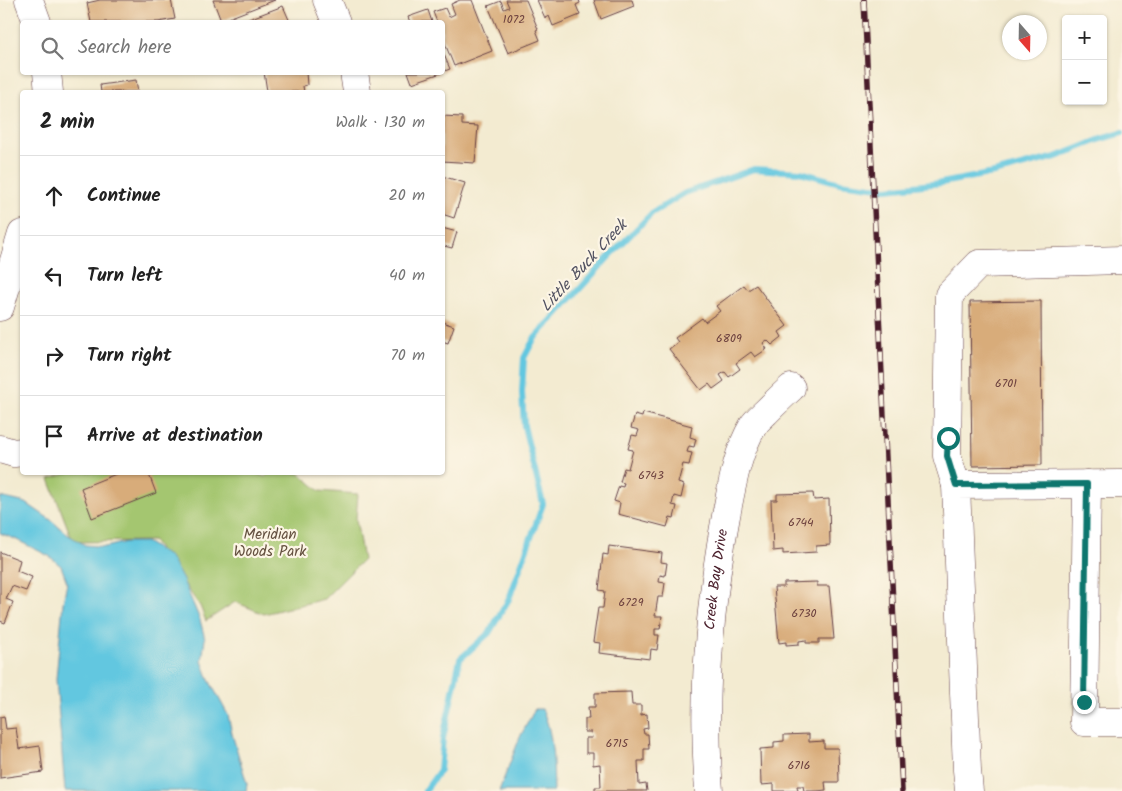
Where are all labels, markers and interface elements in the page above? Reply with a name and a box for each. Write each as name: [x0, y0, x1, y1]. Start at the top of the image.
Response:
house number: 1072: [503, 10, 525, 29]
north arrow: [1002, 15, 1047, 60]
map controls: [1062, 15, 1107, 105]
button: +: [1062, 15, 1107, 60]
search box: [20, 20, 445, 75]
text: Search here: [78, 33, 172, 63]
icon: search: [38, 34, 66, 62]
button: −: [1062, 60, 1107, 105]
text: 2 min: [40, 106, 95, 139]
text: Walk · 130 m: [336, 110, 425, 135]
text: Continue: [87, 181, 160, 211]
icon: ahead: [40, 182, 68, 210]
text: 20 m: [389, 183, 425, 208]
water label: Little Buck Creek: [535, 212, 635, 318]
text: Turn left: [87, 261, 162, 291]
icon: left: [40, 262, 68, 290]
text: 40 m: [389, 263, 425, 288]
house number: 6809: [716, 329, 742, 348]
text: Turn right: [87, 341, 172, 371]
icon: right: [40, 342, 68, 370]
text: 70 m: [390, 343, 425, 368]
house number: 6701: [995, 374, 1017, 393]
text: Arrive at destination: [87, 421, 263, 451]
icon: arrive: [40, 422, 68, 450]
route start: [937, 427, 960, 450]
house number: 6743: [638, 466, 664, 485]
house number: 6744: [788, 513, 814, 532]
park label: Meridian Woods Park: [234, 523, 307, 564]
street label: Creek Bay Drive: [698, 527, 735, 631]
house number: 6729: [618, 593, 644, 612]
house number: 6730: [791, 604, 817, 623]
route end: [1073, 691, 1096, 714]
house number: 6715: [606, 734, 630, 753]
house number: 6716: [788, 756, 810, 775]

